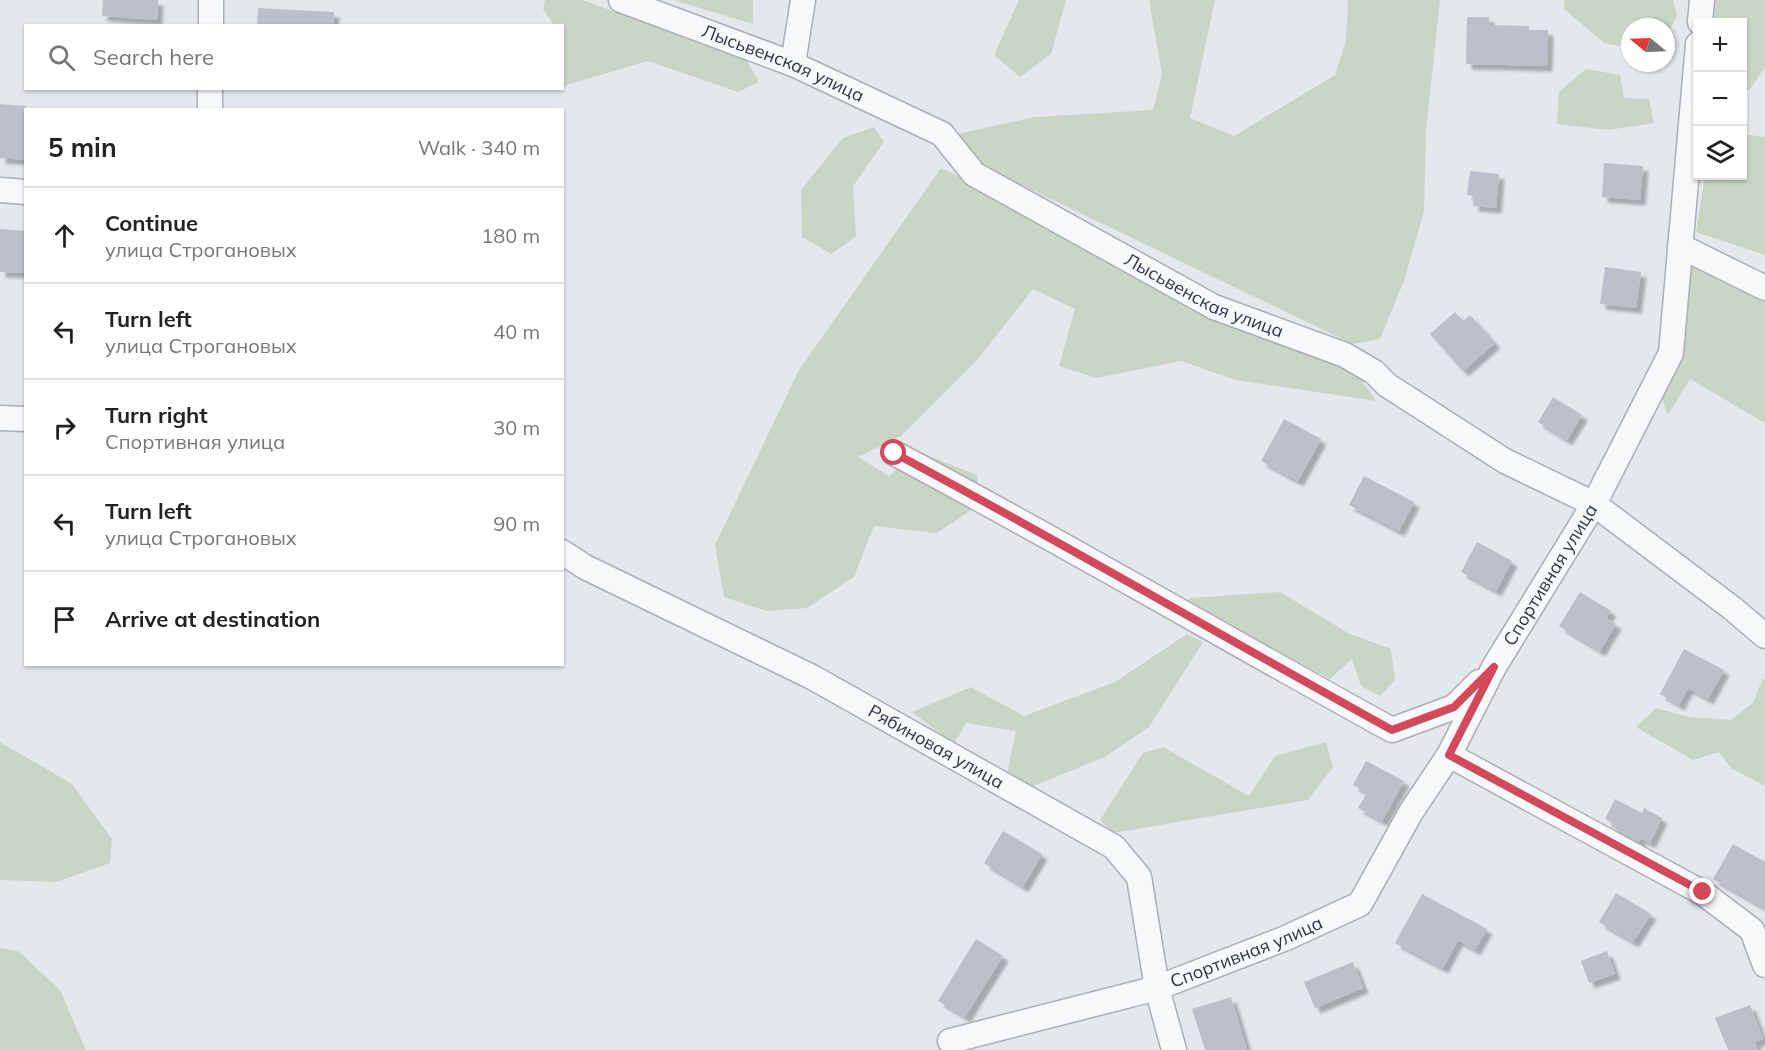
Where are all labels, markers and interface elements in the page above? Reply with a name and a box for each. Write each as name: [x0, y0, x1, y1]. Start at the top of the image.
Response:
north arrow: [1621, 18, 1675, 72]
map controls: [1693, 18, 1747, 180]
button: +: [1693, 18, 1747, 72]
street label: Лысьвенская улица: [699, 19, 868, 107]
search box: [24, 24, 564, 90]
icon: search: [45, 41, 78, 74]
text: Search here: [93, 43, 214, 71]
button: −: [1693, 72, 1747, 126]
button: layers: [1693, 126, 1747, 180]
text: 5 min: [48, 131, 117, 164]
text: Walk · 340 m: [418, 135, 540, 160]
text: Continue: [105, 209, 198, 237]
icon: ahead: [48, 219, 81, 252]
text: 180 m: [481, 223, 540, 248]
text: улица Строгановых: [105, 237, 297, 262]
street label: Лысьвенская улица: [1121, 248, 1287, 342]
text: Turn left: [105, 305, 192, 333]
icon: left: [48, 315, 81, 348]
text: 40 m: [493, 319, 540, 344]
text: улица Строгановых: [105, 333, 297, 358]
text: Turn right: [105, 401, 208, 429]
icon: right: [48, 411, 81, 444]
text: 30 m: [493, 415, 540, 440]
text: Спортивная улица: [105, 429, 285, 454]
route start: [880, 439, 906, 465]
text: Turn left: [105, 497, 192, 525]
street label: Спортивная улица: [1498, 500, 1602, 650]
icon: left: [48, 507, 81, 540]
text: 90 m: [493, 511, 540, 536]
text: улица Строгановых: [105, 525, 297, 550]
icon: arrive: [48, 603, 81, 636]
text: Arrive at destination: [105, 605, 320, 633]
street label: Рябиновая улица: [864, 699, 1008, 794]
route end: [1689, 878, 1715, 904]
street label: Спортивная улица: [1167, 911, 1326, 993]

